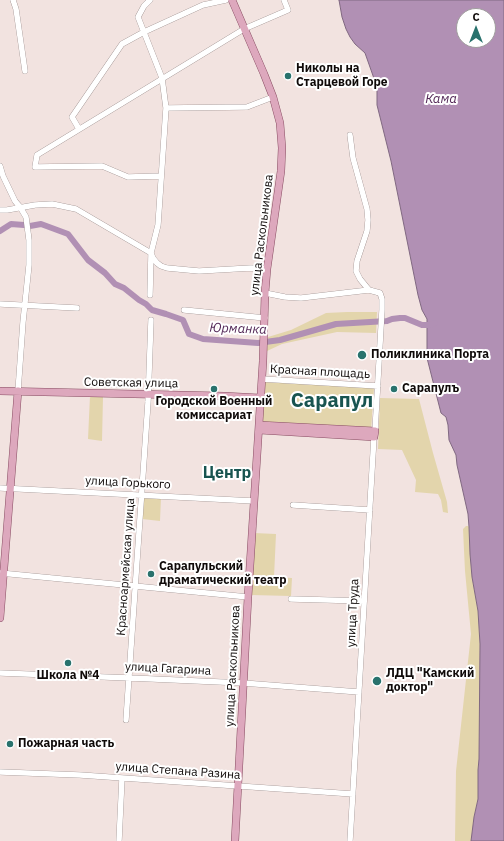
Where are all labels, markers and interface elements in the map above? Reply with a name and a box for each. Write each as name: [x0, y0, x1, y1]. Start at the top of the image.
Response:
north arrow: [456, 8, 496, 48]
text: С: [472, 10, 480, 24]
place label: Николы на Старцевой Горе: [296, 62, 388, 90]
marker: Николы на Старцевой Горе: [283, 71, 293, 81]
water label: Кама: [425, 91, 457, 107]
street label: улица Раскольникова: [247, 174, 277, 296]
water label: Юрманка: [209, 320, 267, 338]
place label: Поликлиника Порта: [371, 348, 489, 362]
marker: Поликлиника Порта: [356, 349, 368, 361]
street label: Красная площадь: [269, 362, 371, 382]
street label: Советская улица: [84, 375, 178, 391]
place label: Сарапулъ: [402, 382, 459, 396]
marker: Городской Военный комиссариат: [209, 384, 219, 394]
marker: Сарапулъ: [389, 384, 399, 394]
district label: Сарапул: [291, 389, 373, 413]
place label: Городской Военный комиссариат: [156, 395, 272, 423]
district label: Центр: [203, 463, 251, 483]
street label: улица Горького: [85, 474, 171, 492]
street label: Красноармейская улица: [114, 498, 138, 636]
place label: Сарапульский драматический театр: [159, 560, 286, 588]
marker: Сарапульский драматический театр: [146, 569, 156, 579]
street label: улица Труда: [344, 578, 362, 648]
street label: улица Раскольникова: [223, 605, 243, 727]
marker: Школа №4: [63, 658, 73, 668]
street label: улица Гагарина: [125, 660, 211, 678]
place label: ЛДЦ "Камский доктор": [386, 667, 474, 695]
place label: Школа №4: [37, 669, 99, 683]
marker: ЛДЦ "Камский доктор": [371, 675, 383, 687]
place label: Пожарная часть: [18, 737, 114, 751]
marker: Пожарная часть: [5, 739, 15, 749]
street label: улица Степана Разина: [115, 759, 241, 783]

